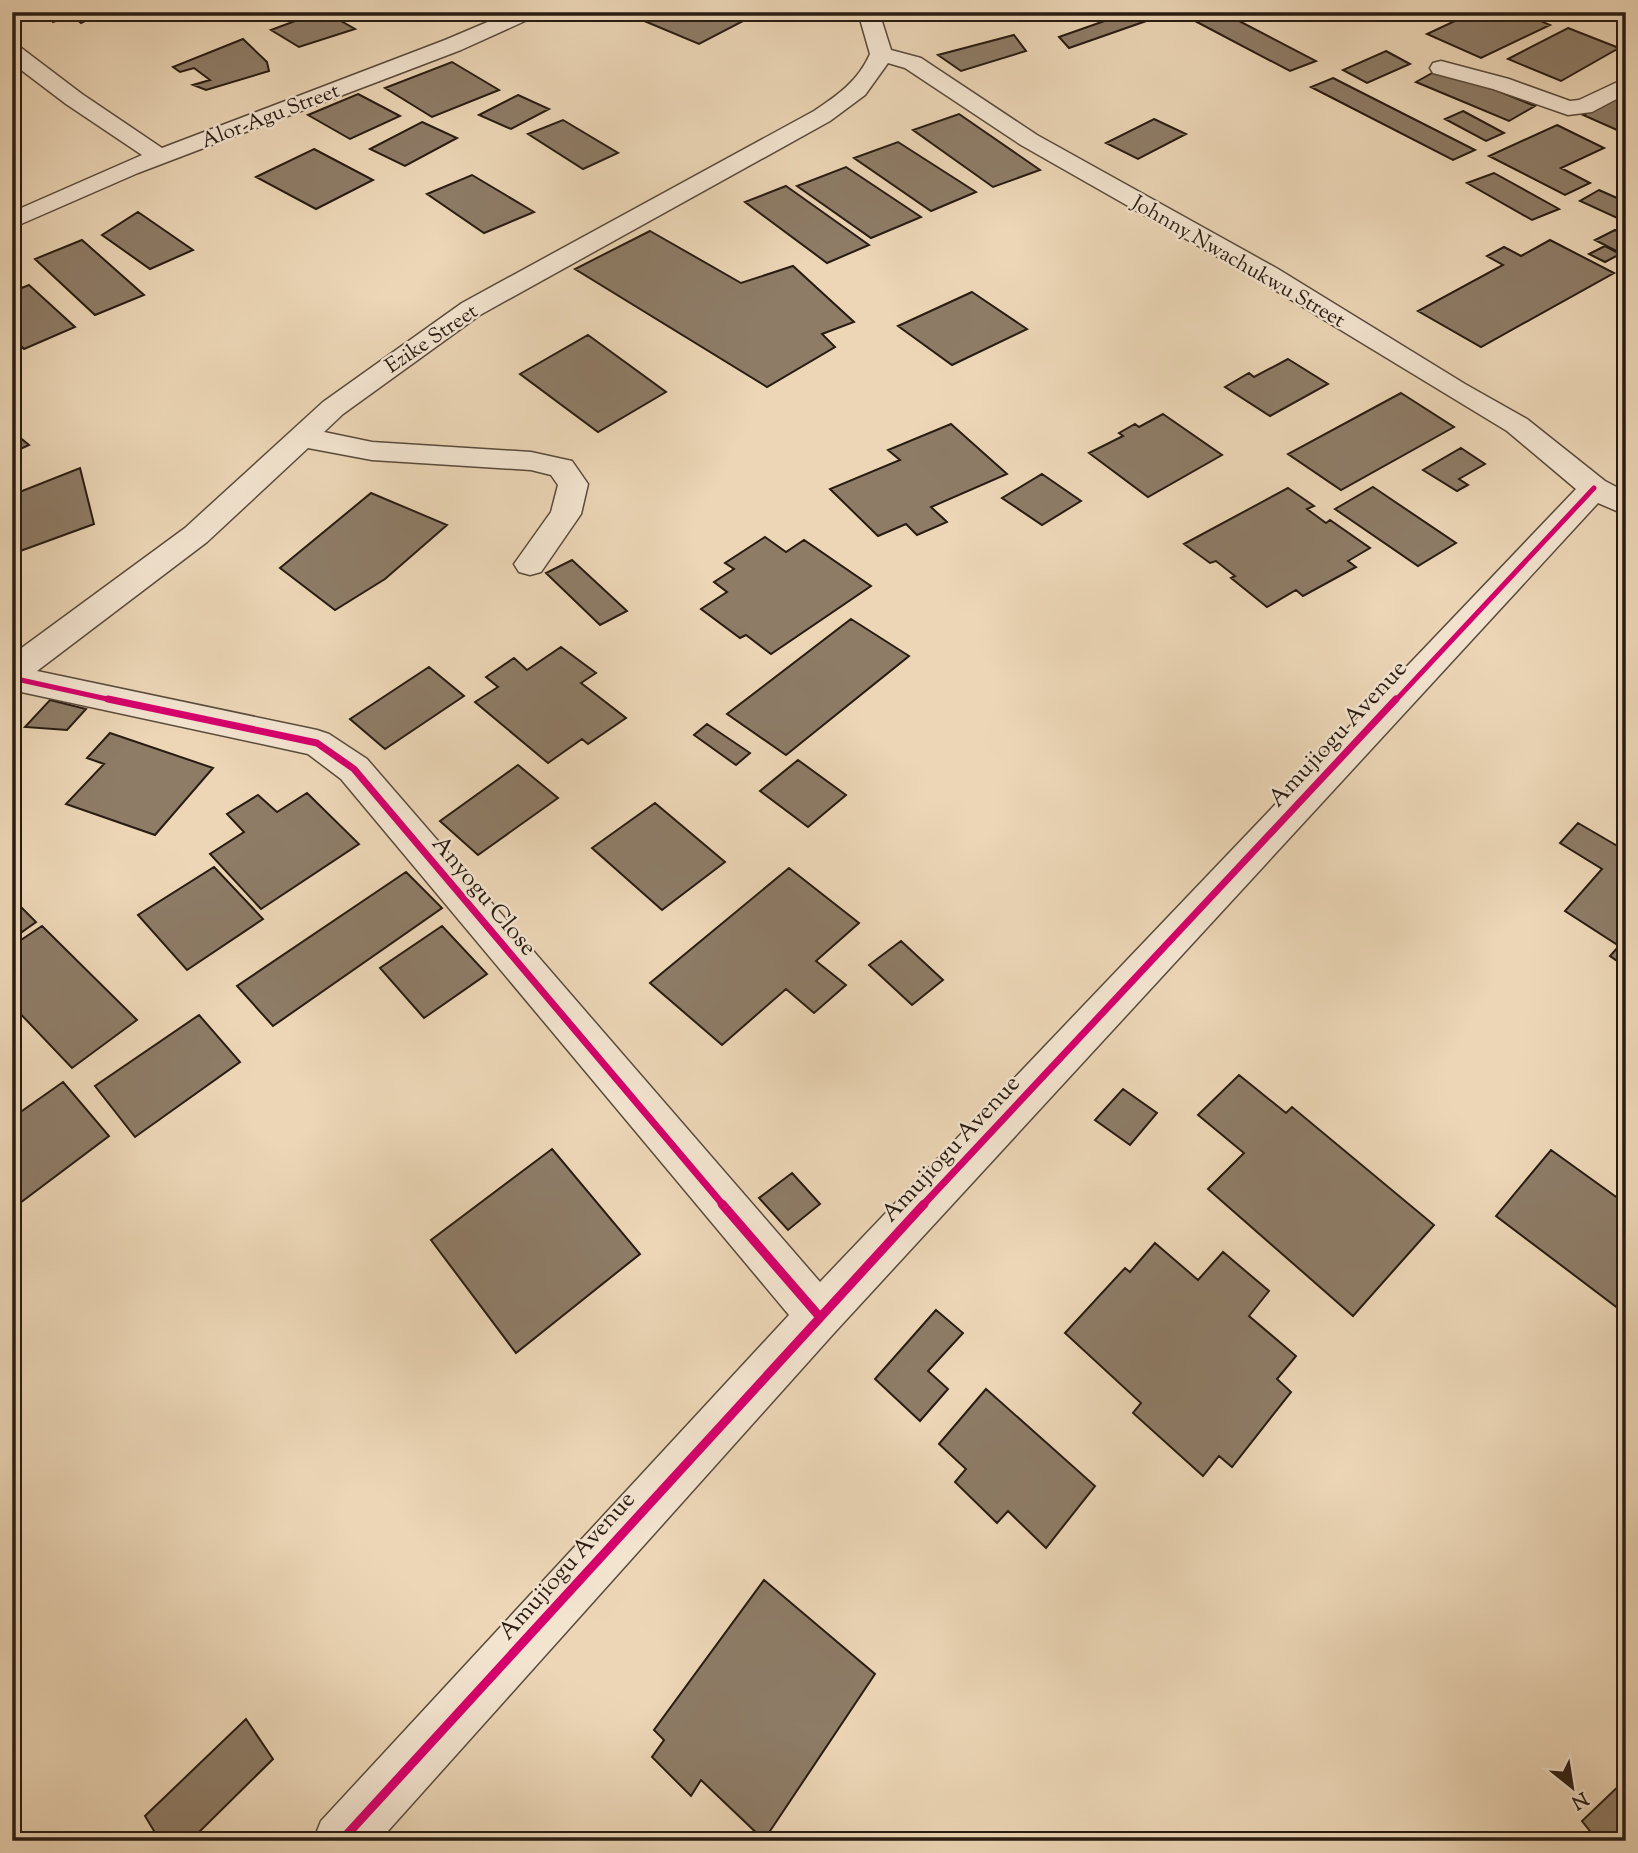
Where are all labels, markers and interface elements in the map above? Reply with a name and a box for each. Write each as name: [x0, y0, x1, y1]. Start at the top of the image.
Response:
street label: Alor-Agu Street: [197, 77, 344, 157]
street label: Johnny Nwachukwu Street: [1125, 189, 1350, 336]
street label: Ezike Street: [380, 298, 484, 382]
street label: Amujiogu Avenue: [1261, 653, 1416, 816]
street label: Anyogu Close: [423, 829, 544, 964]
street label: Amujiogu Avenue: [874, 1068, 1029, 1231]
street label: Amujiogu Avenue: [491, 1484, 644, 1648]
north arrow: [1536, 1752, 1606, 1822]
text: N: [1566, 1784, 1593, 1815]

